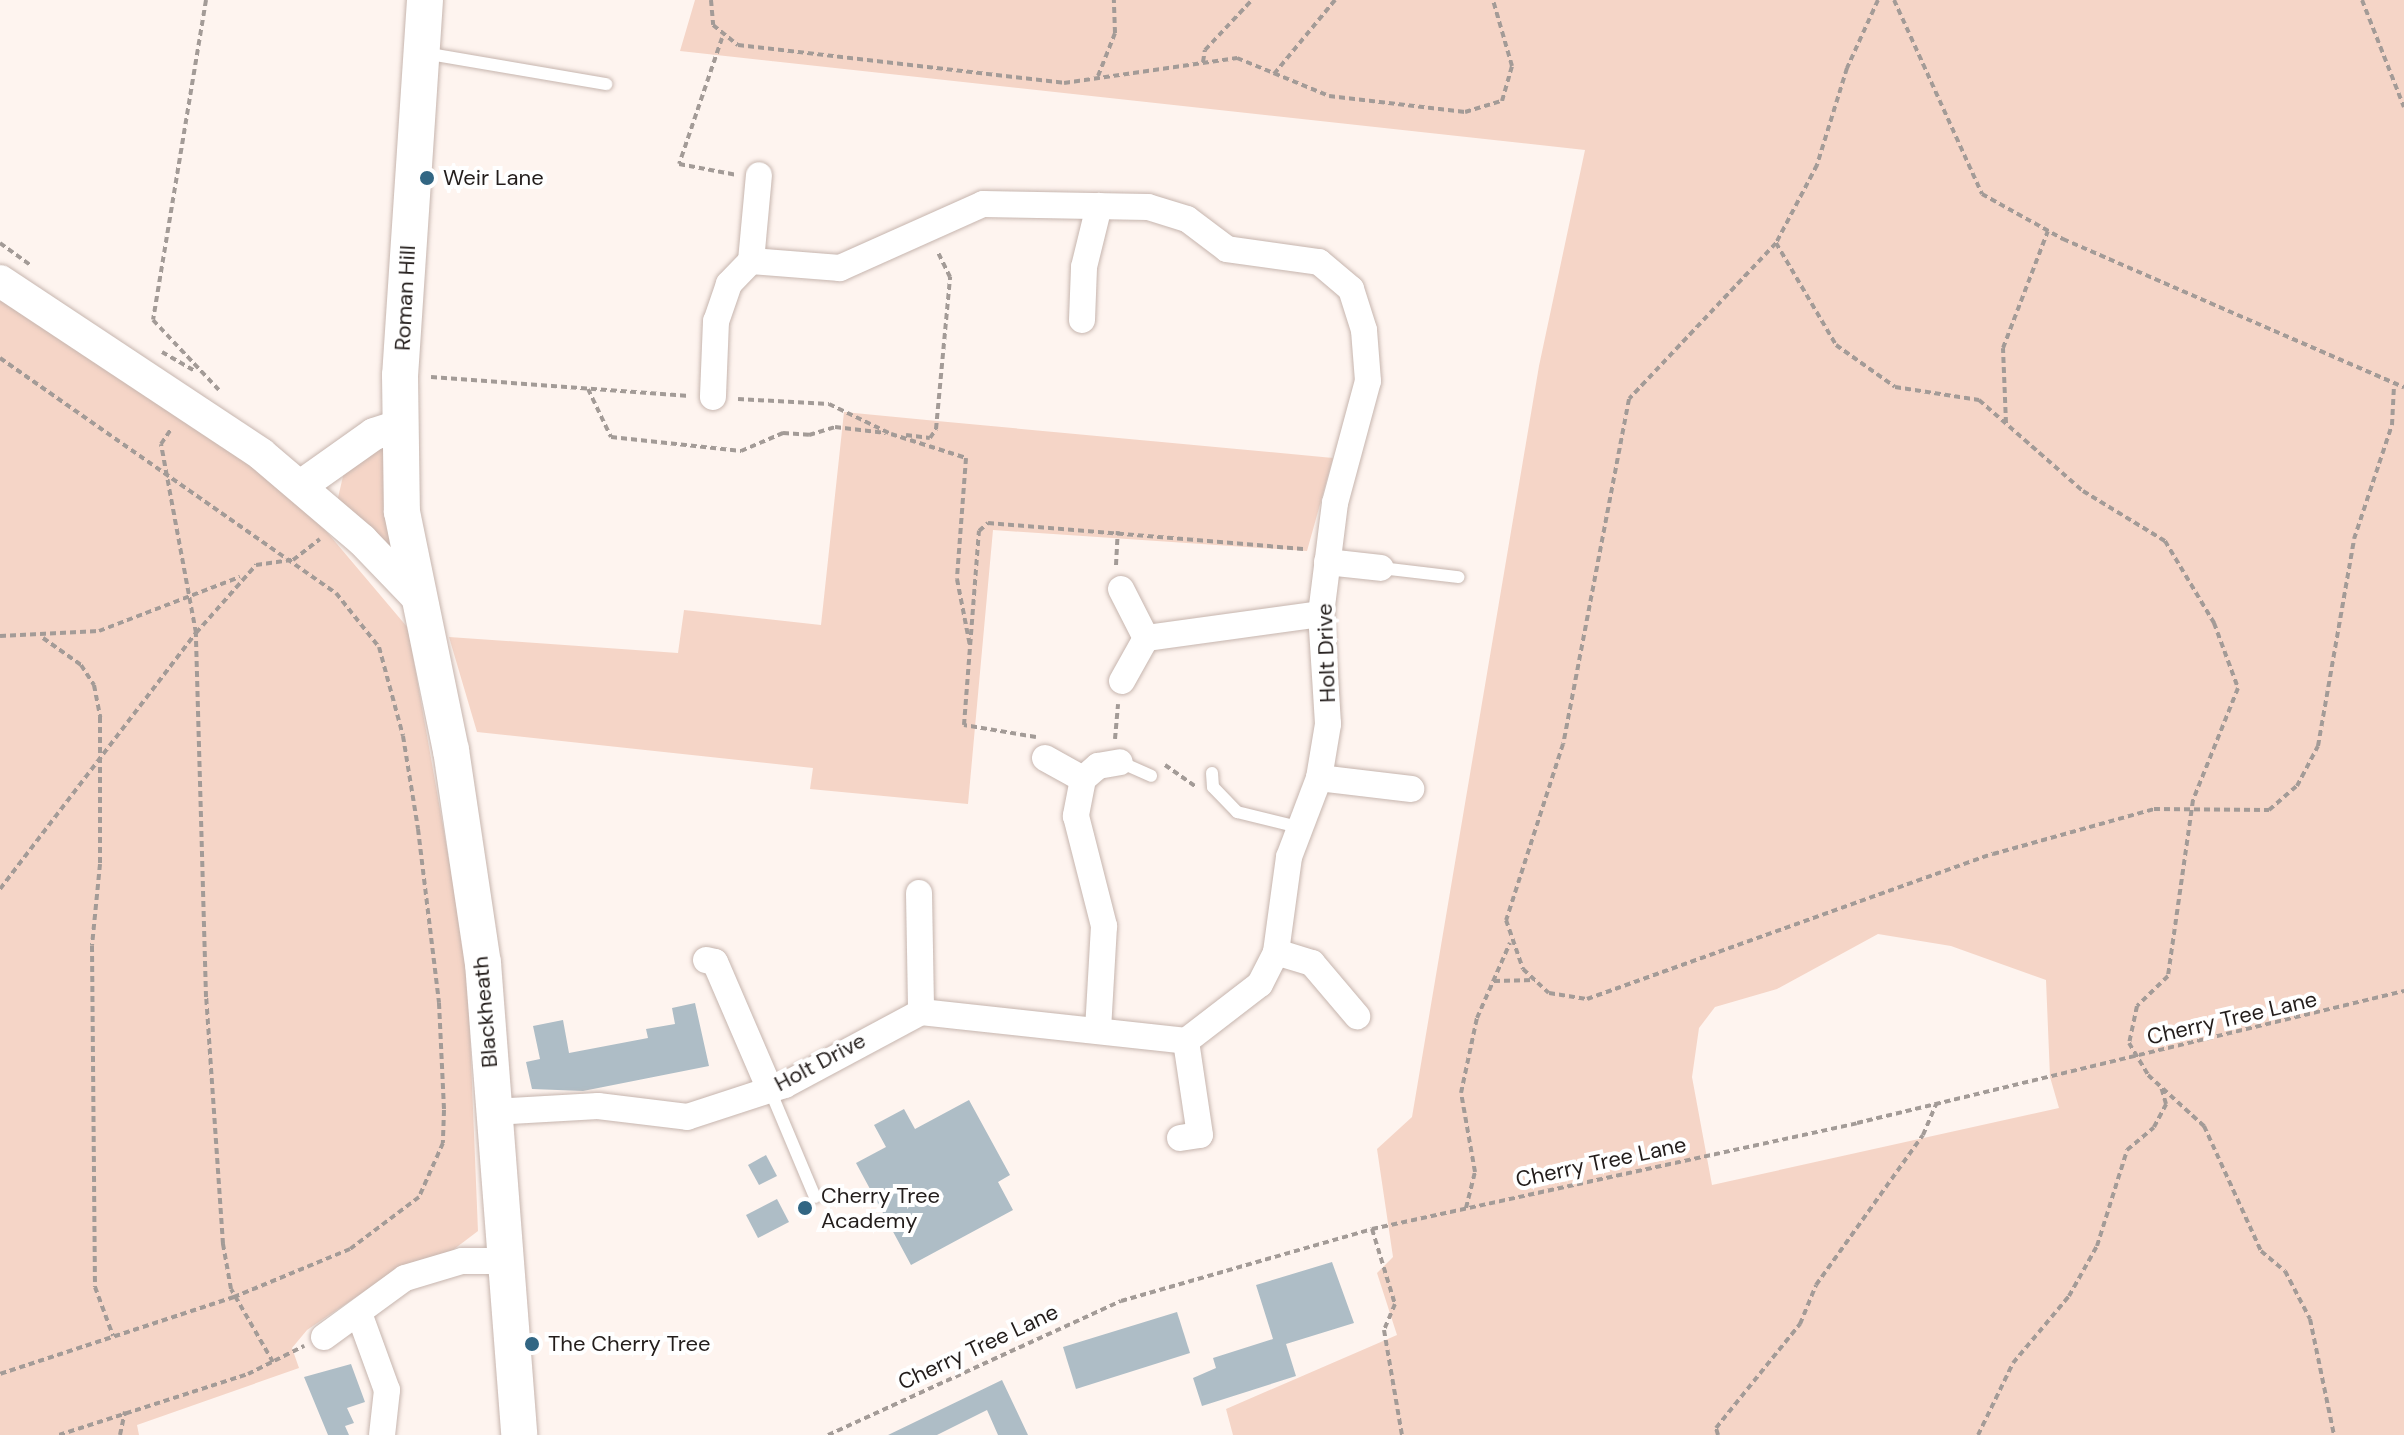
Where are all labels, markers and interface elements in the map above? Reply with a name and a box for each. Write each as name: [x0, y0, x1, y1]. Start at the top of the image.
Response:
place label: Weir Lane: [443, 165, 544, 191]
marker: Weir Lane: [418, 169, 436, 187]
street label: Roman Hill: [389, 245, 421, 351]
street label: Holt Drive: [1311, 603, 1341, 703]
street label: Blackheath: [467, 955, 503, 1069]
street label: Cherry Tree Lane: [2144, 986, 2320, 1050]
street label: Holt Drive: [770, 1027, 870, 1097]
street label: Cherry Tree Lane: [1513, 1131, 1689, 1193]
place label: Cherry Tree Academy: [821, 1182, 940, 1234]
marker: Cherry Tree Academy: [796, 1199, 814, 1217]
street label: Cherry Tree Lane: [894, 1298, 1062, 1396]
place label: The Cherry Tree: [548, 1331, 710, 1357]
marker: The Cherry Tree: [523, 1335, 541, 1353]

